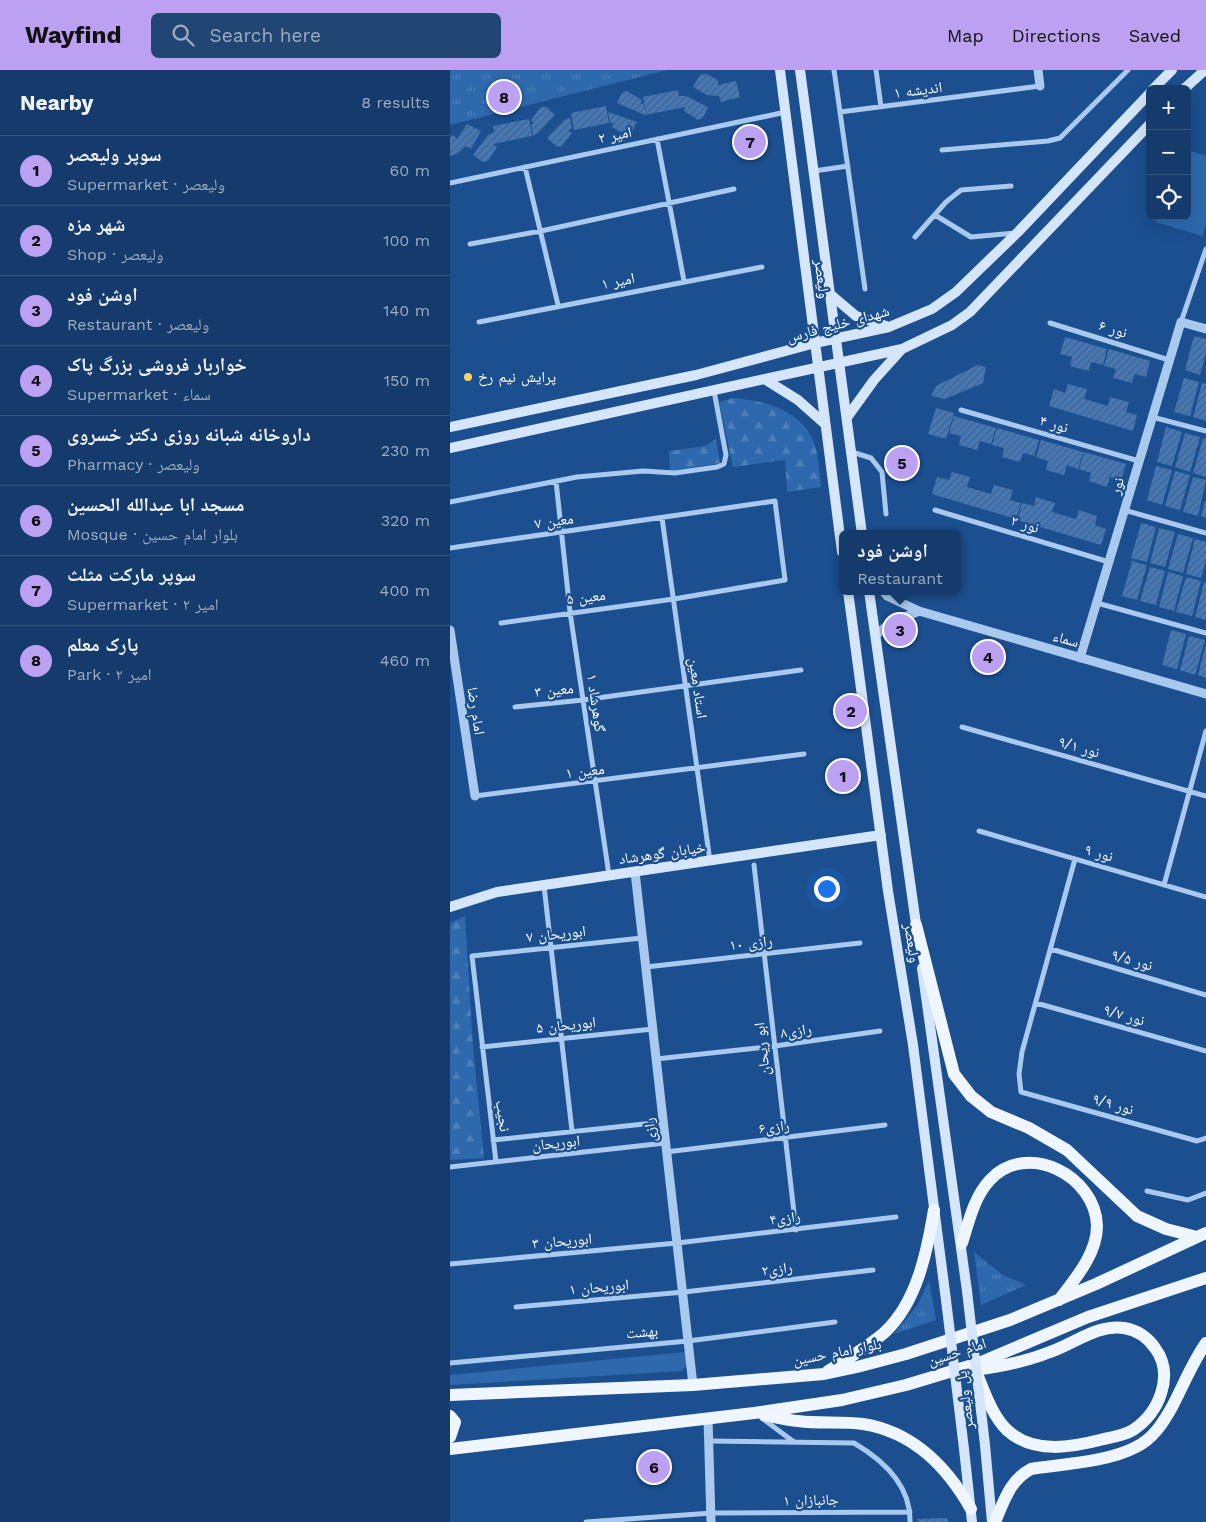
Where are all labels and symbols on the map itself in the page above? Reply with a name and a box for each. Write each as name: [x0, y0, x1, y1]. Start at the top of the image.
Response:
pin: 8: [488, 78, 520, 116]
street label: اندیشه ۱: [893, 78, 943, 102]
street label: امیر ۲: [597, 123, 633, 147]
pin: 7: [734, 123, 766, 161]
street label: ولیعصر: [811, 257, 833, 300]
street label: امیر ۱: [600, 269, 636, 293]
street label: شهدای خلیج فارس: [785, 302, 892, 347]
street label: نور ۶: [1097, 316, 1129, 342]
place label: پرایش نیم رخ: [478, 368, 556, 387]
marker: پرایش نیم رخ: [462, 371, 474, 383]
street label: نور ۴: [1038, 411, 1070, 437]
pin: 5: [886, 444, 918, 482]
street label: نور: [1106, 475, 1128, 498]
street label: معین ۷: [533, 509, 575, 534]
street label: نور ۲: [1009, 511, 1041, 537]
street label: معین ۵: [566, 586, 607, 609]
pin: 3: [884, 611, 916, 649]
street label: سماء: [1051, 627, 1081, 651]
pin: 4: [972, 638, 1004, 676]
street label: استاد معین: [684, 656, 711, 720]
street label: گوهرشاد ۱: [583, 673, 609, 734]
street label: معین ۳: [534, 679, 575, 702]
street label: امام رضا: [462, 686, 489, 736]
pin: 2: [835, 692, 867, 730]
street label: نور ۹/۱: [1056, 733, 1102, 761]
pin: 1: [827, 757, 859, 795]
street label: معین ۱: [565, 760, 606, 783]
street label: خیابان گوهرشاد: [617, 838, 707, 869]
street label: نور ۹: [1083, 841, 1115, 865]
your location: [814, 876, 840, 902]
street label: ولیعصر: [900, 921, 924, 964]
street label: ابوریحان ۷: [525, 922, 587, 947]
street label: رازی ۱۰: [729, 932, 774, 955]
street label: نور ۹/۵: [1109, 946, 1155, 974]
street label: نور ۹/۷: [1101, 1001, 1147, 1029]
street label: ابوریحان ۵: [535, 1013, 597, 1038]
street label: رازی۸: [779, 1020, 813, 1043]
street label: ابو ریحان: [750, 1021, 775, 1076]
street label: نور ۹/۹: [1090, 1090, 1136, 1118]
street label: نجیب: [492, 1099, 514, 1133]
street label: رازی۶: [757, 1116, 791, 1139]
street label: رازی: [640, 1117, 661, 1143]
street label: ابوریحان: [531, 1132, 581, 1155]
street label: رازی۴: [768, 1207, 802, 1230]
street label: ابوریحان ۳: [531, 1229, 593, 1254]
street label: رازی۲: [760, 1258, 794, 1281]
street label: ابوریحان ۱: [568, 1275, 630, 1300]
street label: بهشت: [625, 1322, 659, 1342]
street label: امام حسین: [926, 1334, 989, 1371]
street label: بلوار امام حسین: [791, 1335, 883, 1370]
street label: پل ولیعصر: [952, 1370, 979, 1431]
pin: 6: [638, 1448, 670, 1486]
street label: جانبازان ۱: [783, 1491, 839, 1510]

